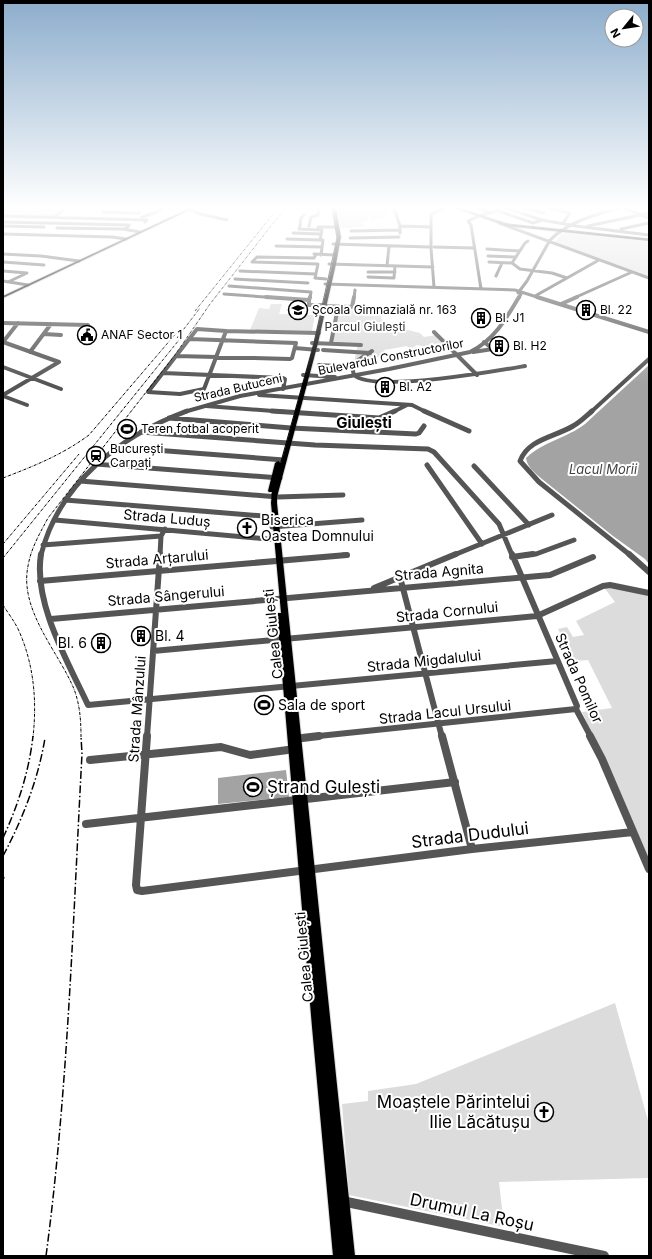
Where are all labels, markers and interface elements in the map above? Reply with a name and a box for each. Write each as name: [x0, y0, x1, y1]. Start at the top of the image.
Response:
north arrow: [604, 8, 644, 48]
text: N: [607, 26, 623, 40]
school or university icon: Şcoala Gimnazială nr. 163: [287, 299, 309, 321]
building icon: Bl. 22: [575, 299, 597, 321]
place label: Şcoala Gimnazială nr. 163: [312, 302, 457, 317]
place label: Bl. 22: [600, 302, 632, 317]
building icon: Bl. J1: [470, 307, 492, 329]
place label: Bl. J1: [495, 310, 524, 325]
park label: Parcul Giulești: [325, 319, 406, 334]
public building icon: ANAF Sector 1: [76, 324, 98, 346]
place label: ANAF Sector 1: [101, 327, 182, 342]
street label: Bulevardul Constructorilor: [317, 335, 465, 378]
building icon: Bl. H2: [488, 335, 510, 357]
place label: Bl. H2: [513, 338, 547, 353]
street label: Strada Butuceni: [192, 370, 284, 405]
building icon: Bl. A2: [374, 376, 396, 398]
place label: Bl. A2: [399, 379, 432, 394]
district label: Giulești: [336, 413, 392, 432]
sports icon: Teren fotbal acoperit: [116, 418, 138, 440]
place label: Teren fotbal acoperit: [141, 421, 259, 436]
place label: București Carpați: [110, 441, 163, 470]
station icon: București Carpați: [85, 445, 107, 467]
water label: Lacul Morii: [569, 461, 638, 477]
street label: Strada Luduș: [123, 505, 211, 531]
place label: Biserica Oastea Domnului: [261, 511, 374, 544]
church icon: Biserica Oastea Domnului: [236, 517, 258, 539]
street label: Strada Arțarului: [105, 546, 209, 572]
street label: Strada Agnita: [394, 559, 484, 584]
street label: Strada Sângerului: [107, 582, 225, 609]
street label: Calea Giulești: [259, 588, 287, 680]
street label: Strada Cornului: [395, 598, 499, 625]
building icon: Bl. 4: [130, 625, 152, 647]
place label: Bl. 4: [155, 627, 185, 644]
street label: Strada Pomilor: [552, 630, 607, 726]
building icon: Bl. 6: [90, 632, 112, 654]
place label: Bl. 6: [58, 634, 87, 651]
street label: Strada Migdalului: [366, 646, 482, 675]
street label: Strada Mânzului: [124, 655, 149, 763]
sports icon: Sala de sport: [253, 694, 275, 716]
place label: Sala de sport: [278, 696, 366, 713]
street label: Strada Lacul Ursului: [378, 696, 512, 727]
sports icon: Ștrand Gulești: [242, 776, 264, 798]
place label: Ștrand Gulești: [267, 777, 380, 797]
street label: Strada Dudului: [410, 818, 530, 852]
street label: Calea Giulești: [291, 911, 317, 1003]
place label: Moaștele Părintelui Ilie Lăcătușu: [377, 1092, 530, 1132]
church icon: Moaștele Părintelui Ilie Lăcătușu: [533, 1101, 555, 1123]
street label: Drumul La Roșu: [408, 1189, 536, 1235]

